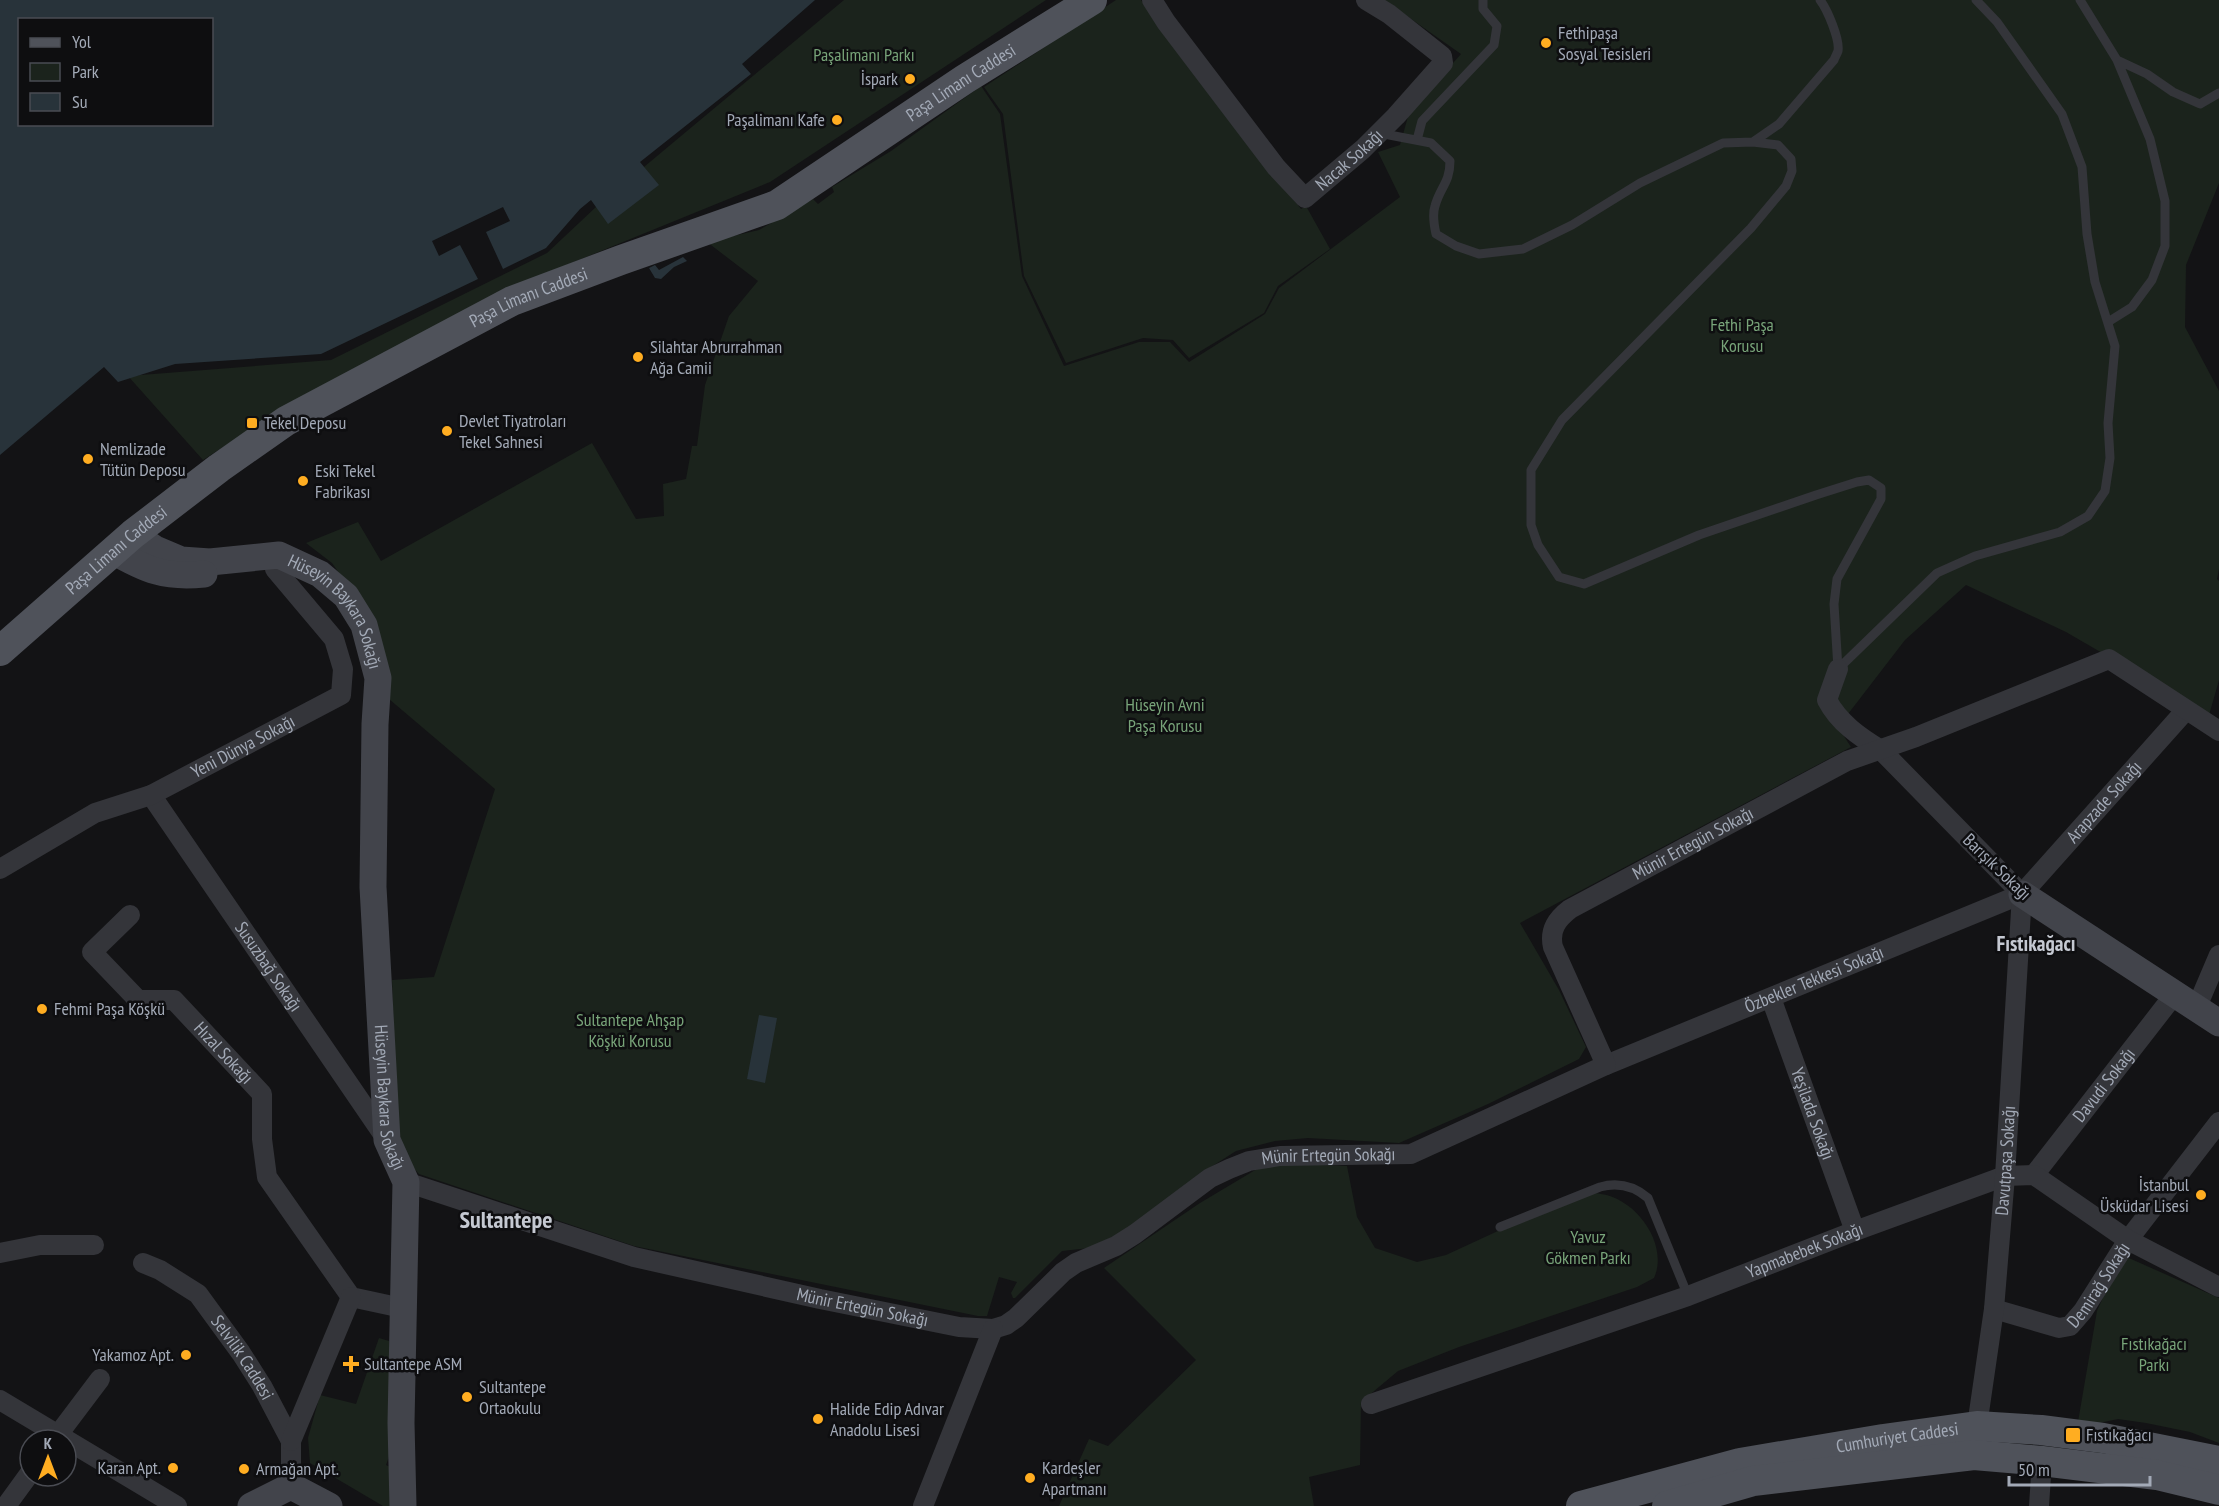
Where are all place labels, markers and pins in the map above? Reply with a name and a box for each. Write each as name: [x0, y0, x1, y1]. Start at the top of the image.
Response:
place label: Fethipaşa Sosyal Tesisleri: [1558, 21, 1651, 65]
marker: Fethipaşa Sosyal Tesisleri: [1539, 36, 1553, 50]
place label: İspark: [861, 67, 898, 90]
marker: İspark: [903, 72, 917, 86]
place label: Paşalimanı Kafe: [727, 108, 825, 131]
marker: Paşalimanı Kafe: [830, 113, 844, 127]
place label: Silahtar Abrurrahman Ağa Camii: [650, 335, 782, 379]
marker: Silahtar Abrurrahman Ağa Camii: [631, 350, 645, 364]
place label: Devlet Tiyatroları Tekel Sahnesi: [459, 409, 566, 453]
place label: Tekel Deposu: [264, 411, 346, 434]
marker: Tekel Deposu: [245, 416, 259, 430]
marker: Devlet Tiyatroları Tekel Sahnesi: [440, 424, 454, 438]
place label: Nemlizade Tütün Deposu: [100, 437, 186, 481]
marker: Nemlizade Tütün Deposu: [81, 452, 95, 466]
place label: Eski Tekel Fabrikası: [315, 459, 376, 503]
marker: Eski Tekel Fabrikası: [296, 474, 310, 488]
place label: Fehmi Paşa Köşkü: [54, 997, 165, 1020]
marker: Fehmi Paşa Köşkü: [35, 1002, 49, 1016]
place label: İstanbul Üsküdar Lisesi: [2100, 1173, 2190, 1217]
marker: İstanbul Üsküdar Lisesi: [2194, 1188, 2208, 1202]
place label: Yakamoz Apt.: [92, 1343, 174, 1366]
marker: Yakamoz Apt.: [179, 1348, 193, 1362]
place label: Sultantepe ASM: [364, 1352, 462, 1375]
marker: Sultantepe ASM: [342, 1355, 360, 1373]
place label: Sultantepe Ortaokulu: [479, 1375, 546, 1419]
marker: Sultantepe Ortaokulu: [460, 1390, 474, 1404]
place label: Halide Edip Adıvar Anadolu Lisesi: [830, 1397, 944, 1441]
marker: Halide Edip Adıvar Anadolu Lisesi: [811, 1412, 825, 1426]
place label: Fıstıkağacı: [2086, 1423, 2152, 1446]
marker: Fıstıkağacı: [2064, 1426, 2082, 1444]
place label: Karan Apt.: [97, 1456, 161, 1479]
place label: Kardeşler Apartmanı: [1042, 1456, 1107, 1500]
place label: Armağan Apt.: [256, 1457, 339, 1480]
marker: Karan Apt.: [166, 1461, 180, 1475]
marker: Armağan Apt.: [237, 1462, 251, 1476]
marker: Kardeşler Apartmanı: [1023, 1471, 1037, 1485]

